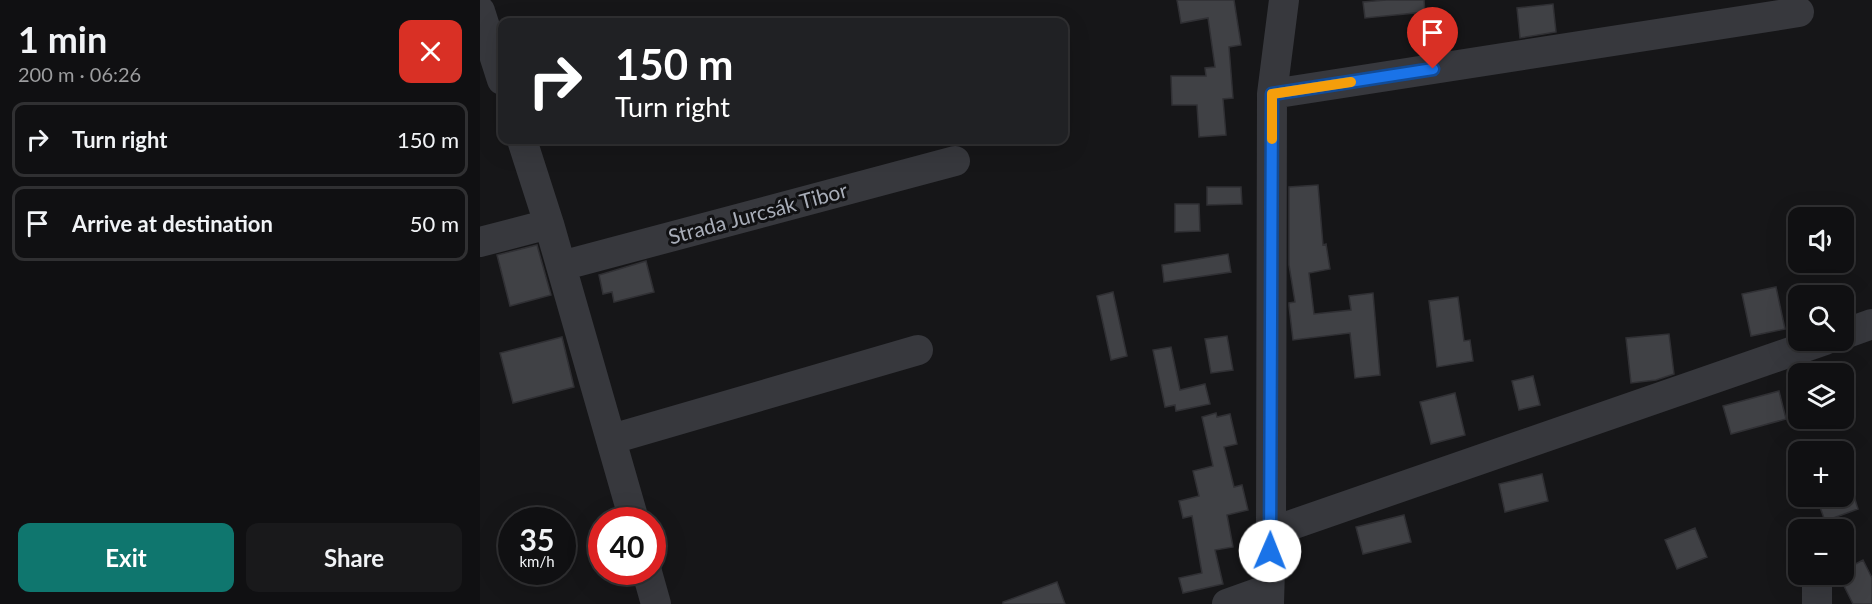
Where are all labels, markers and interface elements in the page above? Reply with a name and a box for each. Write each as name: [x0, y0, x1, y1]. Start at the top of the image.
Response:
pin: [1407, 7, 1458, 69]
icon: arrive: [1416, 16, 1449, 49]
text: 1 min: [18, 17, 107, 61]
button: close: [399, 20, 462, 83]
text: 150 m: [615, 39, 733, 89]
icon: right: [516, 42, 594, 120]
text: 200 m · 06:26: [18, 62, 141, 86]
text: Turn right: [615, 90, 730, 123]
icon: right: [21, 123, 54, 156]
text: Turn right: [72, 126, 167, 153]
text: 150 m: [397, 126, 459, 153]
street label: Strada Jurcsák Tibor: [665, 177, 850, 248]
icon: arrive: [21, 207, 54, 240]
map controls: [1788, 207, 1854, 585]
button: sound: [1788, 207, 1854, 273]
text: Arrive at destination: [72, 210, 273, 237]
text: 50 m: [410, 210, 459, 237]
button: search: [1788, 285, 1854, 351]
button: layers: [1788, 363, 1854, 429]
button: +: [1788, 441, 1854, 507]
speed limit sign: 40: [588, 507, 666, 585]
position arrow: [1238, 519, 1302, 583]
button: −: [1788, 519, 1854, 585]
text: 35: [520, 521, 554, 557]
button: Exit: [18, 523, 234, 592]
button: Share: [246, 523, 462, 592]
text: km/h: [519, 552, 555, 570]

